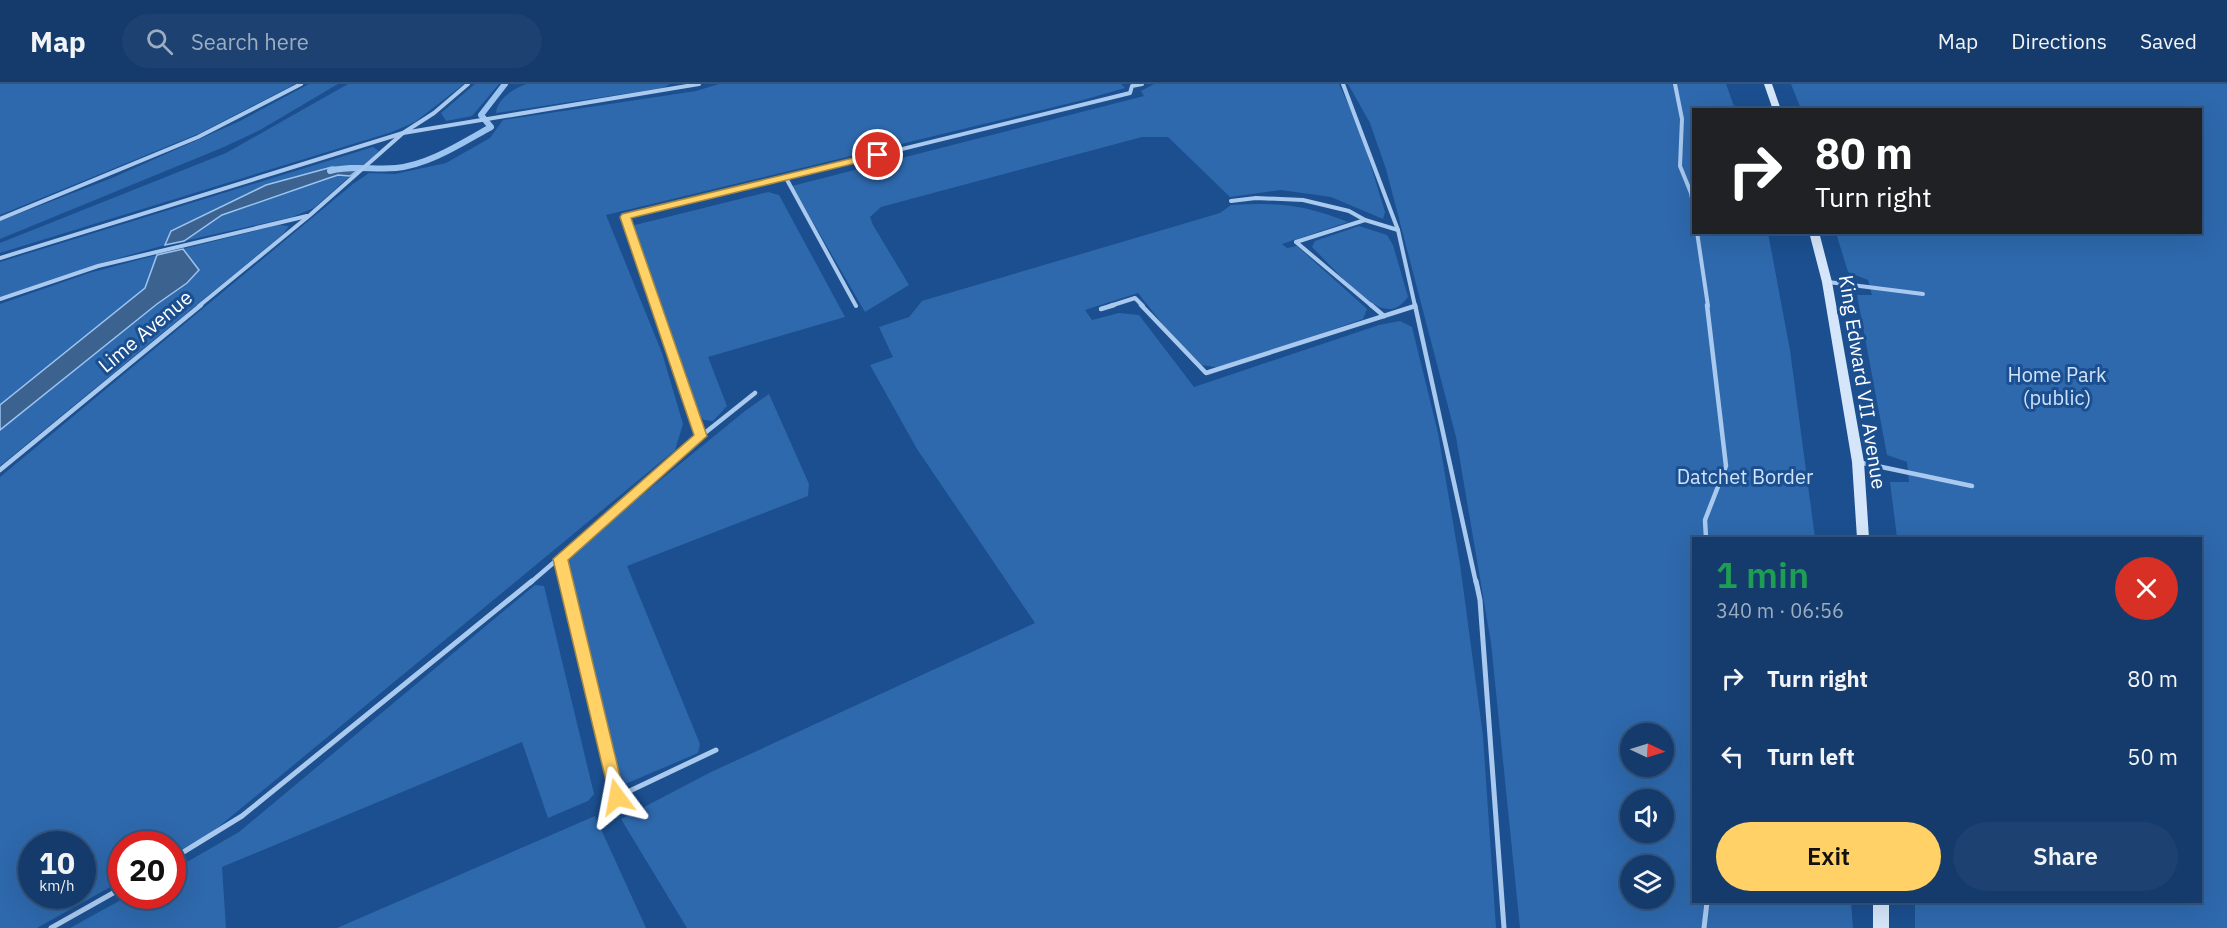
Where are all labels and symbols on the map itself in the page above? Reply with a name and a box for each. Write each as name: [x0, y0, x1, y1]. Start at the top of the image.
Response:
pin: [852, 129, 903, 180]
street label: King Edward VII Avenue: [1833, 273, 1893, 491]
street label: Lime Avenue: [92, 284, 198, 378]
park label: Home Park (public): [2008, 361, 2107, 411]
park label: Datchet Border: [1677, 463, 1813, 490]
north arrow: [1620, 723, 1674, 777]
position arrow: [585, 765, 649, 829]
speed limit sign: 20: [108, 831, 186, 909]

